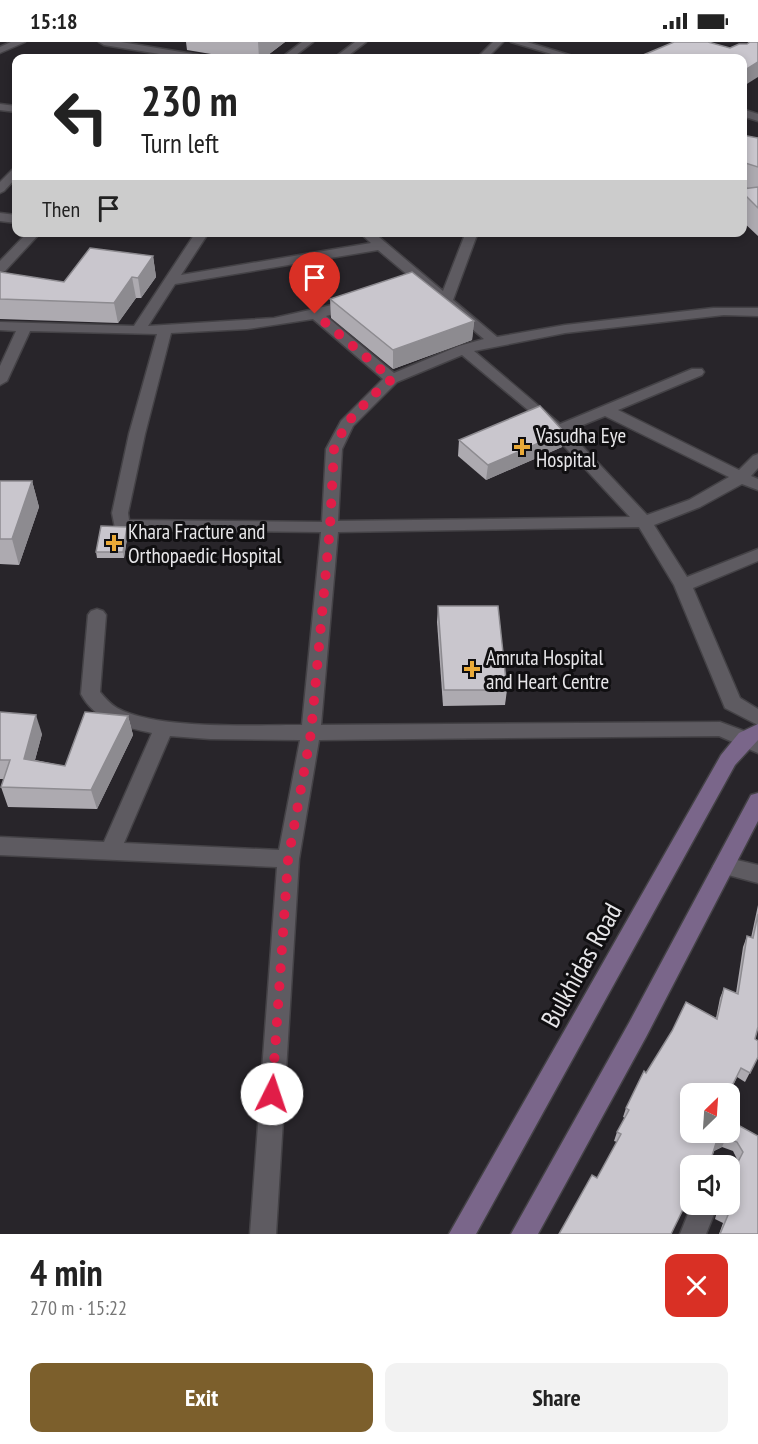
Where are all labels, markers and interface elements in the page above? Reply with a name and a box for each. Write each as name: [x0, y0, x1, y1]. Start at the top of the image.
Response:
text: 15:18: [30, 7, 78, 35]
text: 230 m: [141, 73, 238, 128]
icon: left: [42, 78, 120, 156]
text: Turn left: [141, 126, 219, 160]
icon: arrive: [92, 192, 125, 225]
text: Then: [42, 195, 80, 223]
pin: [289, 252, 340, 314]
icon: arrive: [298, 261, 331, 294]
place label: Vasudha Eye Hospital: [535, 422, 626, 473]
marker: Vasudha Eye Hospital: [513, 438, 531, 456]
place label: Khara Fracture and Orthopaedic Hospital: [128, 518, 282, 569]
marker: Khara Fracture and Orthopaedic Hospital: [105, 534, 123, 552]
place label: Amruta Hospital and Heart Centre: [486, 644, 609, 695]
marker: Amruta Hospital and Heart Centre: [463, 660, 481, 678]
street label: Bulkhidas Road: [533, 897, 629, 1033]
position arrow: [240, 1062, 304, 1126]
north arrow: [680, 1083, 740, 1143]
map controls: [680, 1083, 740, 1215]
button: sound: [680, 1155, 740, 1215]
text: 4 min: [30, 1249, 103, 1296]
button: close: [665, 1254, 728, 1317]
text: 270 m · 15:22: [30, 1295, 127, 1321]
button: Exit: [30, 1363, 373, 1432]
button: Share: [385, 1363, 728, 1432]

